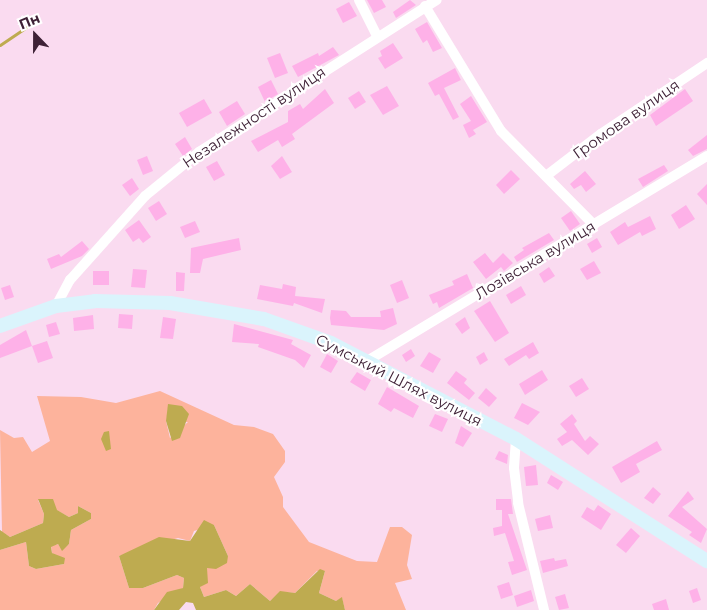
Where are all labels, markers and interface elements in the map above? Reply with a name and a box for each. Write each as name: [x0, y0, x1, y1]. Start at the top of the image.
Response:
text: Пн: [16, 9, 43, 33]
north arrow: [10, 10, 60, 60]
street label: Незалежності вулиця: [179, 62, 329, 172]
street label: Громова вулиця: [569, 75, 683, 163]
street label: Лозівська вулиця: [472, 217, 598, 303]
street label: Сумський Шлях вулиця: [313, 330, 485, 430]

